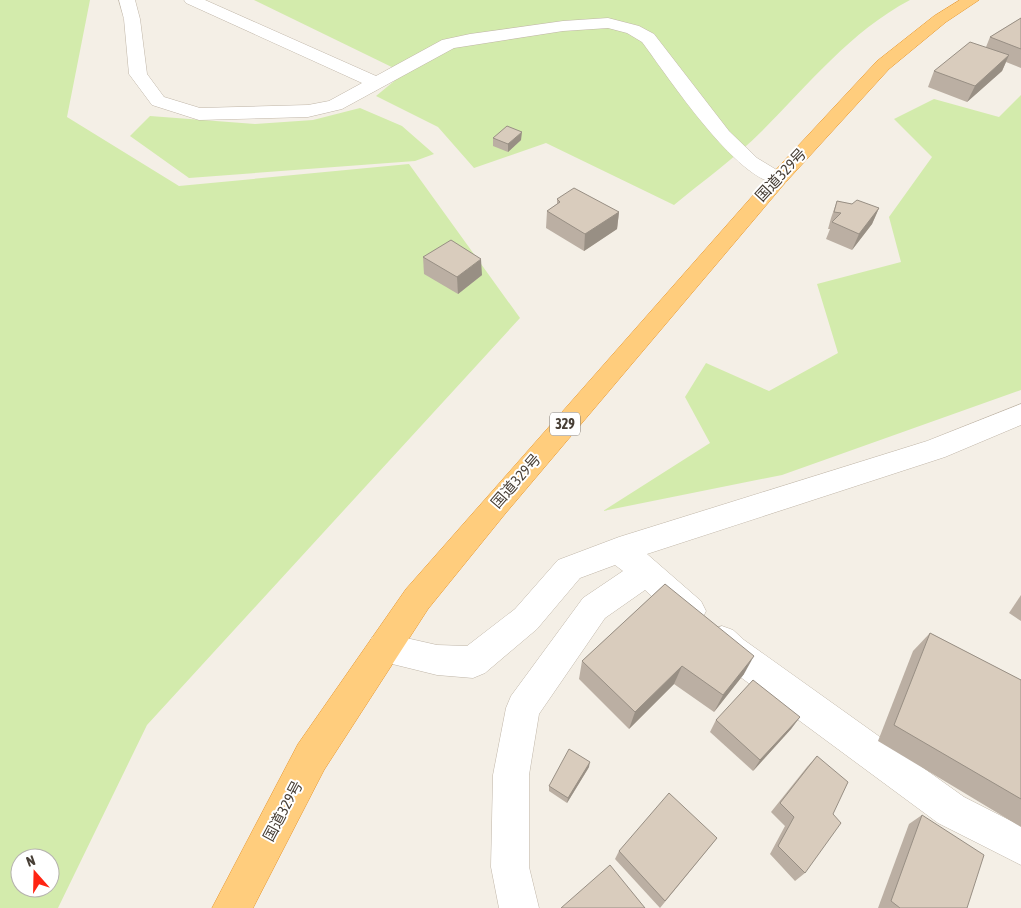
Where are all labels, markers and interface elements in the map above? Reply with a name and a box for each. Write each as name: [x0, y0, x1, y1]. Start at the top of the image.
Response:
street label: 国道329号: [752, 145, 809, 205]
road number: 329: [550, 412, 580, 436]
street label: 国道329号: [488, 450, 544, 511]
street label: 国道329号: [260, 778, 306, 844]
north arrow: [10, 848, 60, 898]
text: N: [24, 852, 37, 870]

